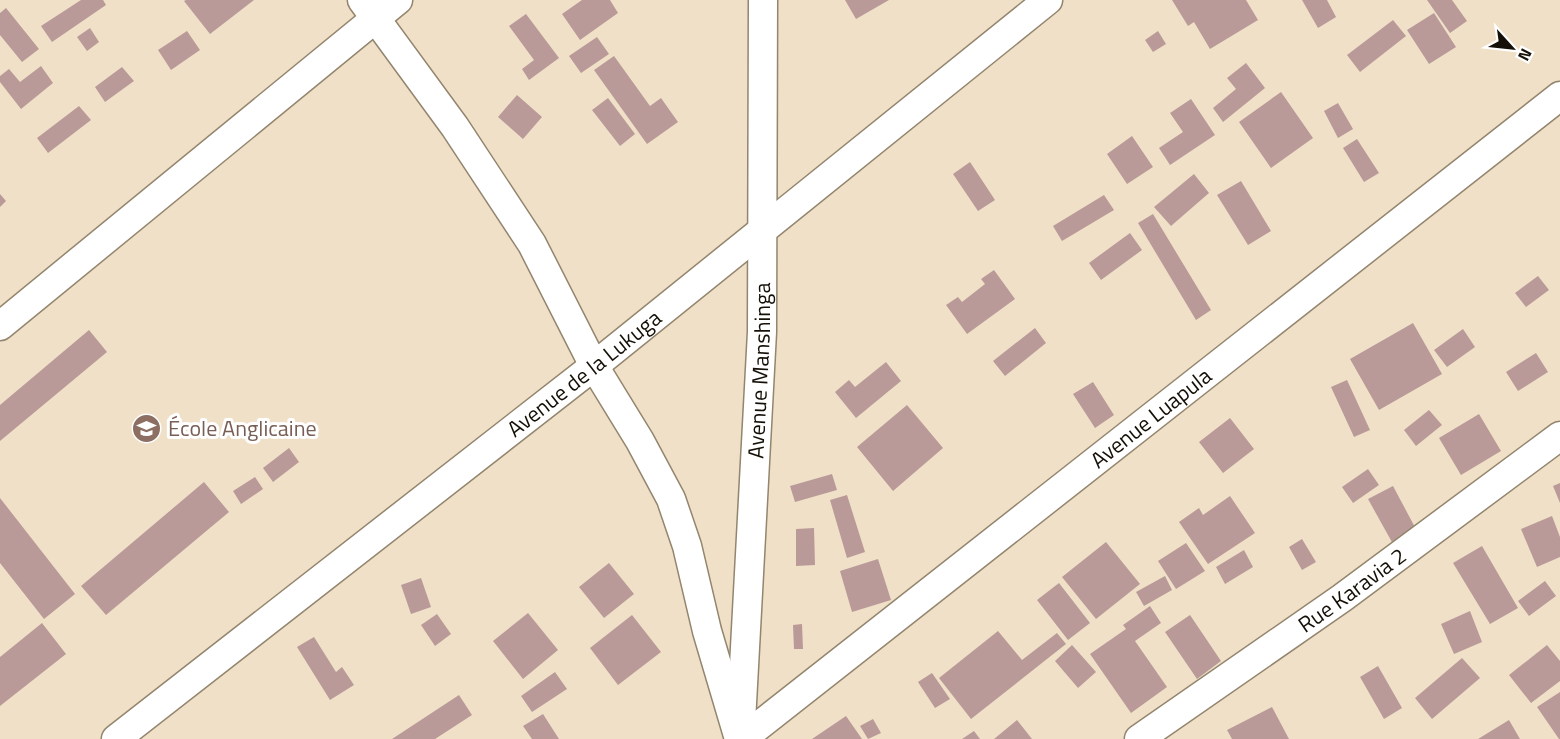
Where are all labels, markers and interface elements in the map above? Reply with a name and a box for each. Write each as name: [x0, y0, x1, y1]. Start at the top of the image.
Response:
north arrow: [1482, 18, 1542, 78]
text: N: [1512, 44, 1539, 65]
street label: Avenue Manshinga: [738, 282, 779, 459]
street label: Avenue de la Lukuga: [499, 301, 669, 445]
street label: Avenue Luapula: [1083, 359, 1219, 476]
place label: École Anglicaine: [168, 411, 317, 445]
school or university icon: École Anglicaine: [131, 412, 163, 444]
street label: Rue Karavia 2: [1291, 539, 1413, 641]

